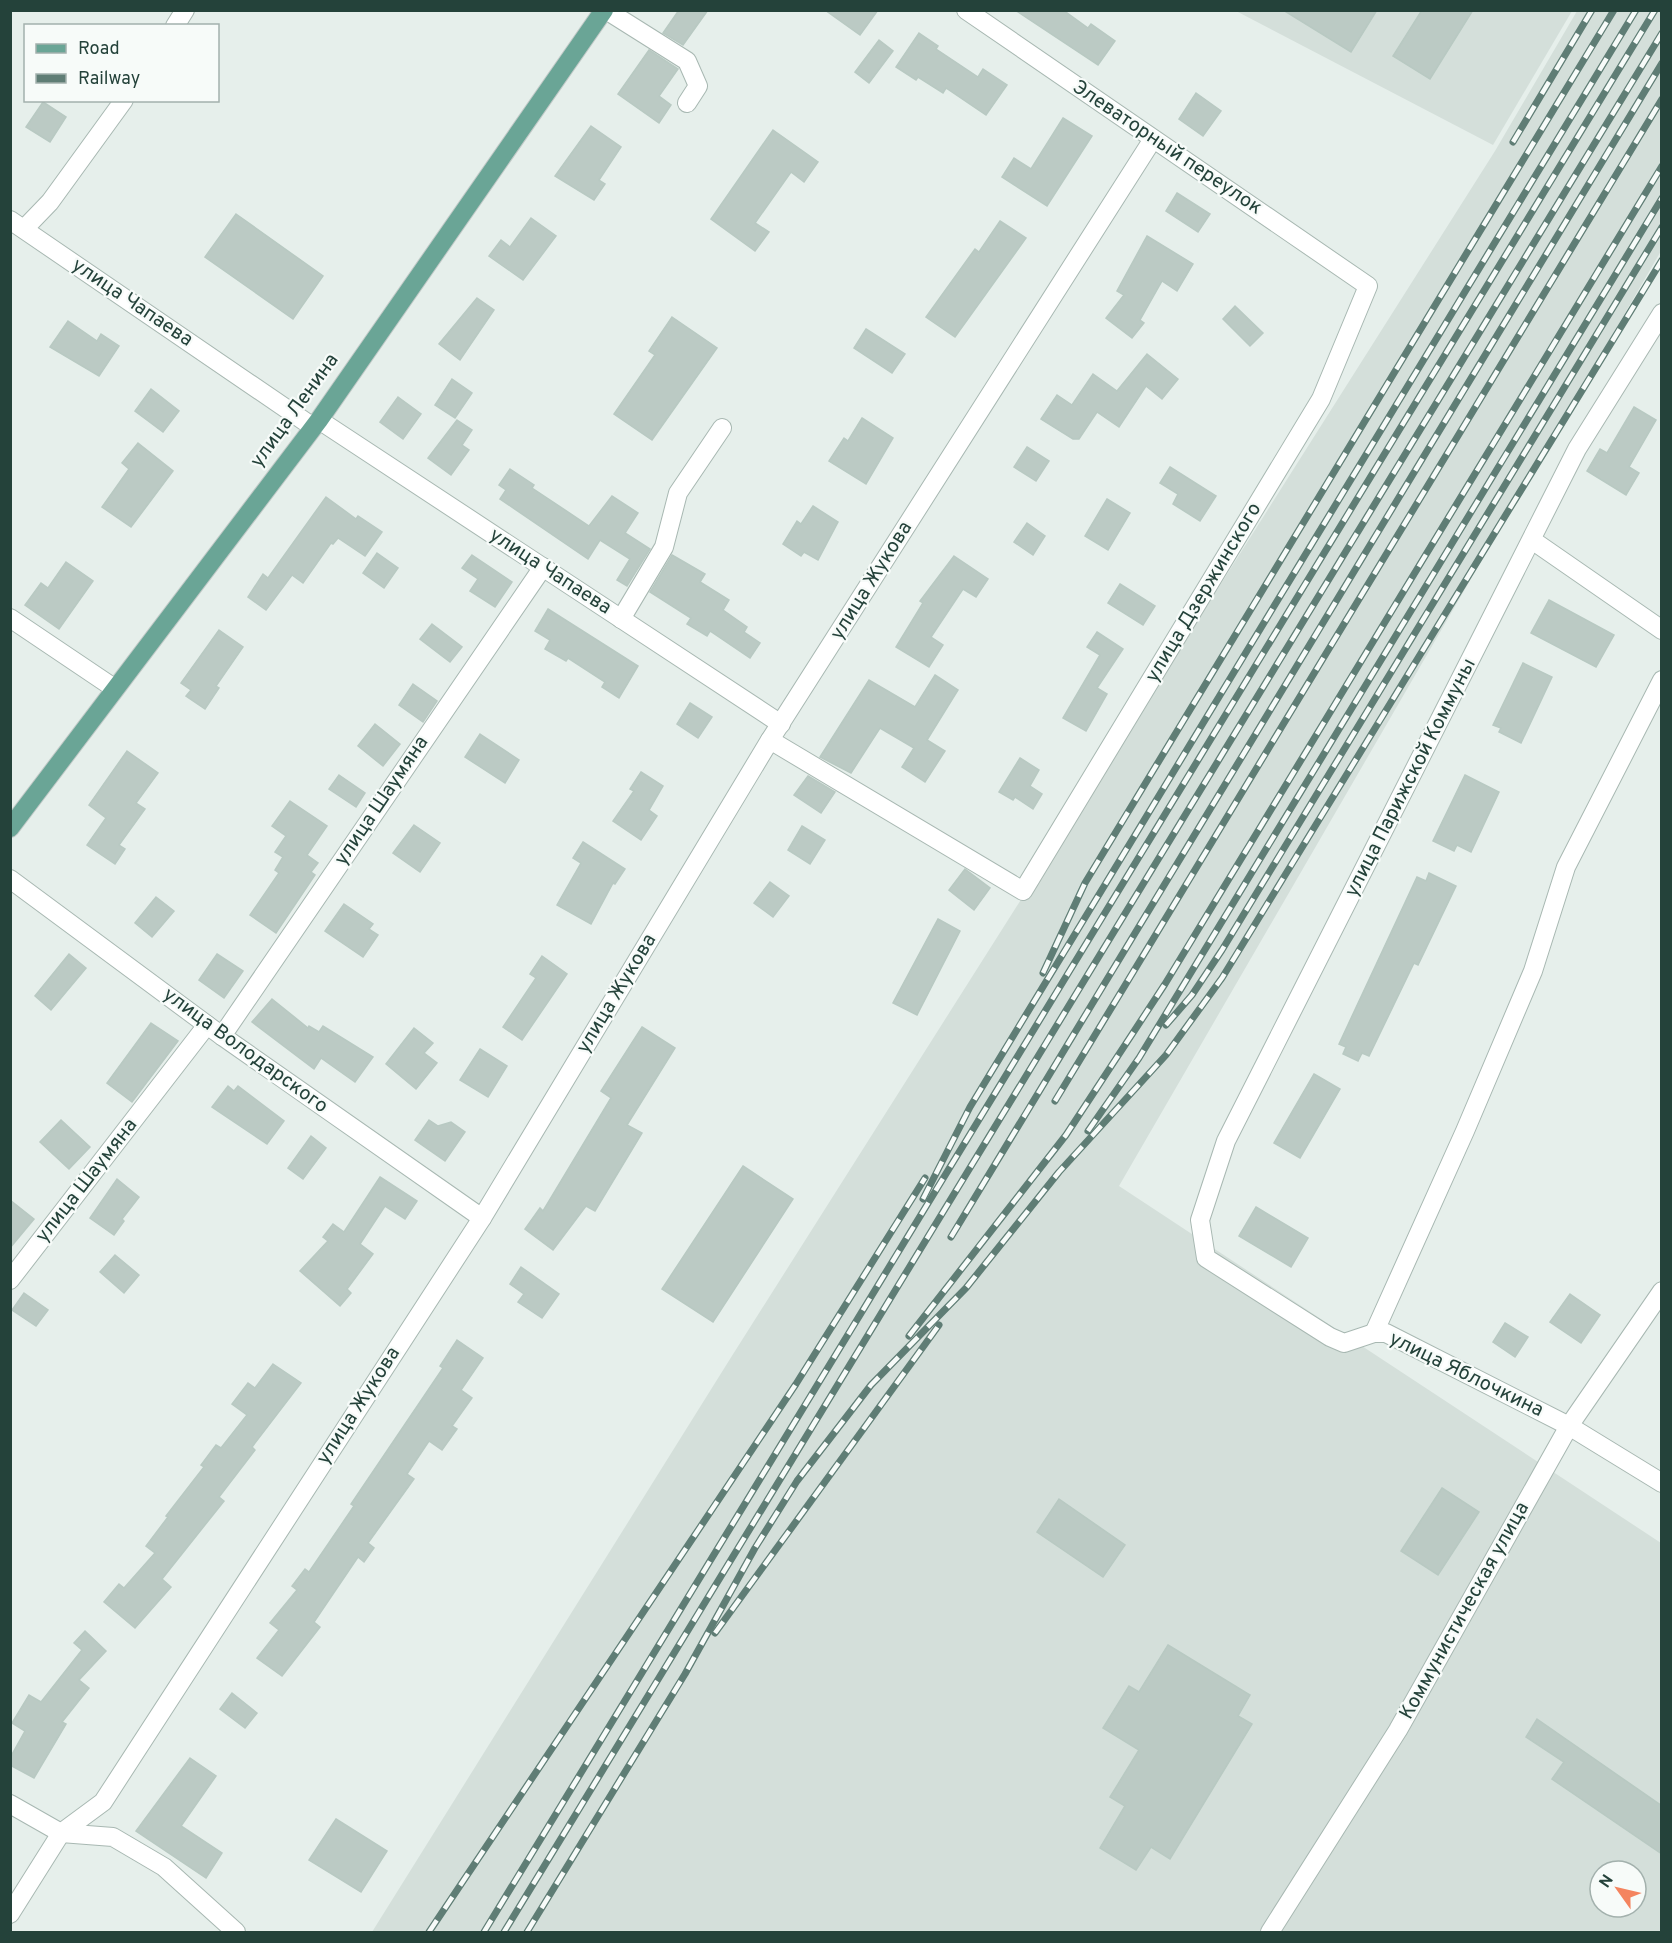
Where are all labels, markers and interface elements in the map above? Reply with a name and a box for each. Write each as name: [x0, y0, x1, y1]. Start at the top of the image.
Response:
legend: [24, 24, 219, 102]
text: Road: [78, 38, 120, 61]
text: Railway: [78, 68, 140, 91]
street label: Элеваторный переулок: [1067, 75, 1267, 221]
street label: улица Чапаева: [66, 253, 198, 353]
street label: улица Ленина: [245, 349, 345, 473]
street label: улица Дзержинского: [1140, 498, 1268, 688]
street label: улица Жукова: [825, 517, 919, 645]
street label: улица Чапаева: [484, 523, 616, 621]
street label: улица Парижской Коммуны: [1339, 654, 1483, 902]
street label: улица Шаумяна: [329, 731, 435, 871]
street label: улица Жукова: [571, 929, 663, 1059]
street label: улица Володарского: [157, 982, 333, 1120]
street label: улица Шаумяна: [30, 1113, 144, 1249]
street label: улица Яблочкина: [1384, 1326, 1548, 1424]
street label: улица Жукова: [311, 1342, 407, 1470]
street label: Коммунистическая улица: [1394, 1498, 1536, 1724]
north arrow: [1588, 1859, 1648, 1919]
text: N: [1596, 1871, 1619, 1892]

